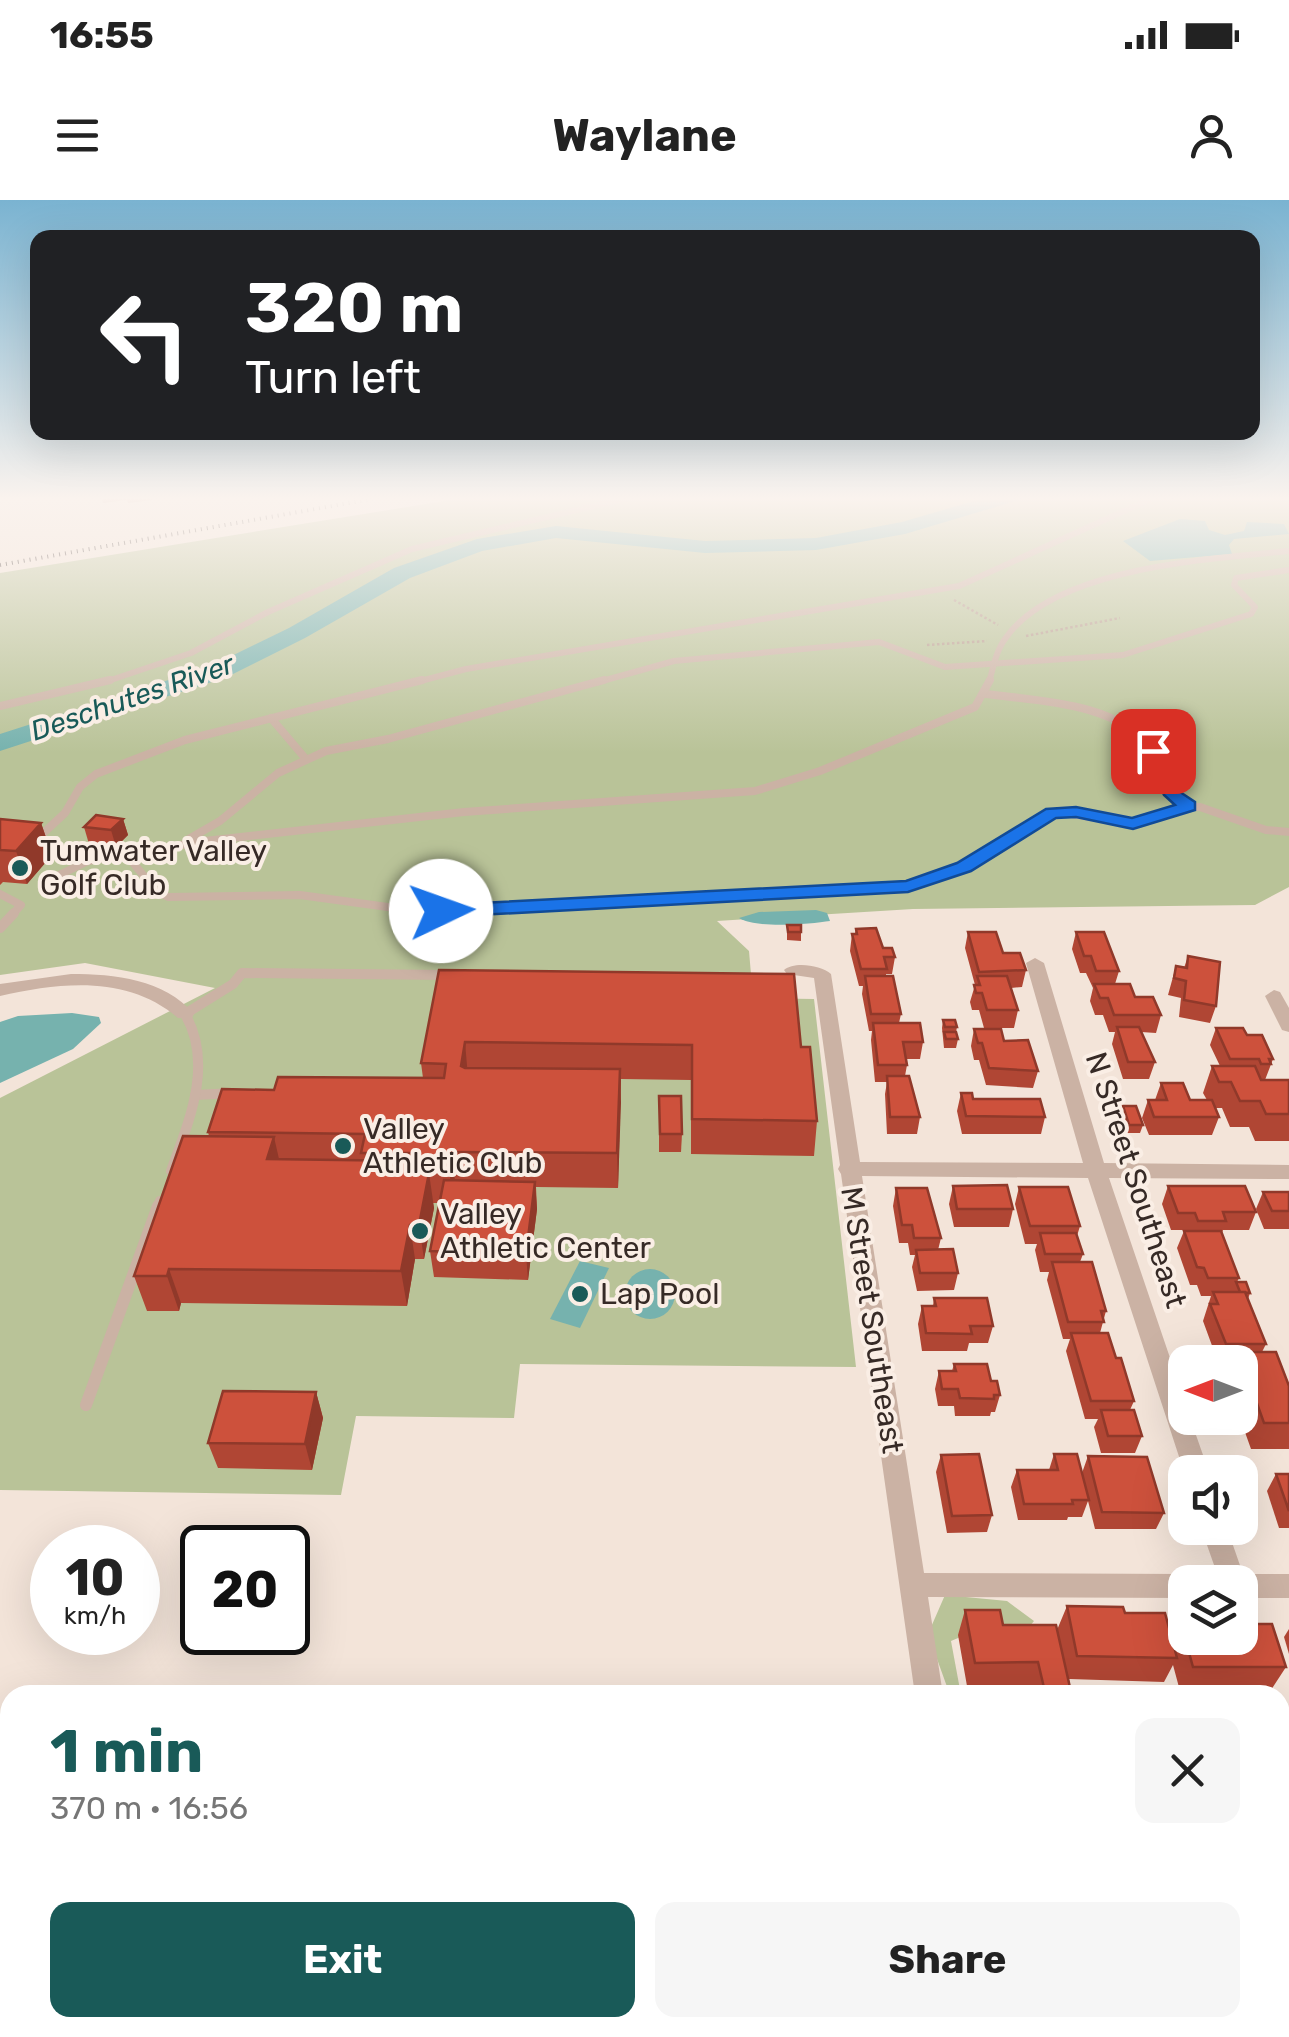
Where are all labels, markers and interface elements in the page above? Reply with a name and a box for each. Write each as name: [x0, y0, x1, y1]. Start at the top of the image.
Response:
text: 16:55: [50, 12, 154, 58]
icon: menu: [50, 108, 105, 163]
icon: person: [1184, 108, 1239, 163]
text: Waylane: [552, 109, 737, 162]
text: 320 m: [245, 267, 463, 350]
icon: left: [80, 270, 210, 400]
text: Turn left: [245, 351, 421, 404]
water label: Deschutes River: [26, 647, 239, 748]
pin: [1111, 709, 1196, 794]
icon: arrive: [1126, 724, 1181, 779]
place label: Tumwater Valley Golf Club: [40, 833, 267, 903]
marker: Tumwater Valley Golf Club: [9, 857, 31, 879]
position arrow: [389, 859, 493, 963]
street label: N Street Southeast: [1078, 1048, 1194, 1313]
place label: Valley Athletic Club: [363, 1111, 542, 1181]
marker: Valley Athletic Club: [332, 1135, 354, 1157]
street label: M Street Southeast: [833, 1184, 911, 1456]
place label: Valley Athletic Center: [440, 1196, 651, 1266]
marker: Valley Athletic Center: [409, 1220, 431, 1242]
place label: Lap Pool: [600, 1276, 719, 1312]
marker: Lap Pool: [569, 1283, 591, 1305]
north arrow: [1168, 1345, 1258, 1435]
map controls: [1168, 1345, 1258, 1655]
button: sound: [1168, 1455, 1258, 1545]
speed limit sign: 20: [180, 1525, 310, 1655]
text: 10: [66, 1548, 124, 1608]
button: layers: [1168, 1565, 1258, 1655]
text: km/h: [64, 1601, 126, 1630]
text: 1 min: [50, 1716, 203, 1787]
button: close: [1135, 1718, 1240, 1823]
text: 370 m · 16:56: [50, 1789, 248, 1827]
button: Exit: [50, 1902, 635, 2017]
button: Share: [655, 1902, 1240, 2017]

